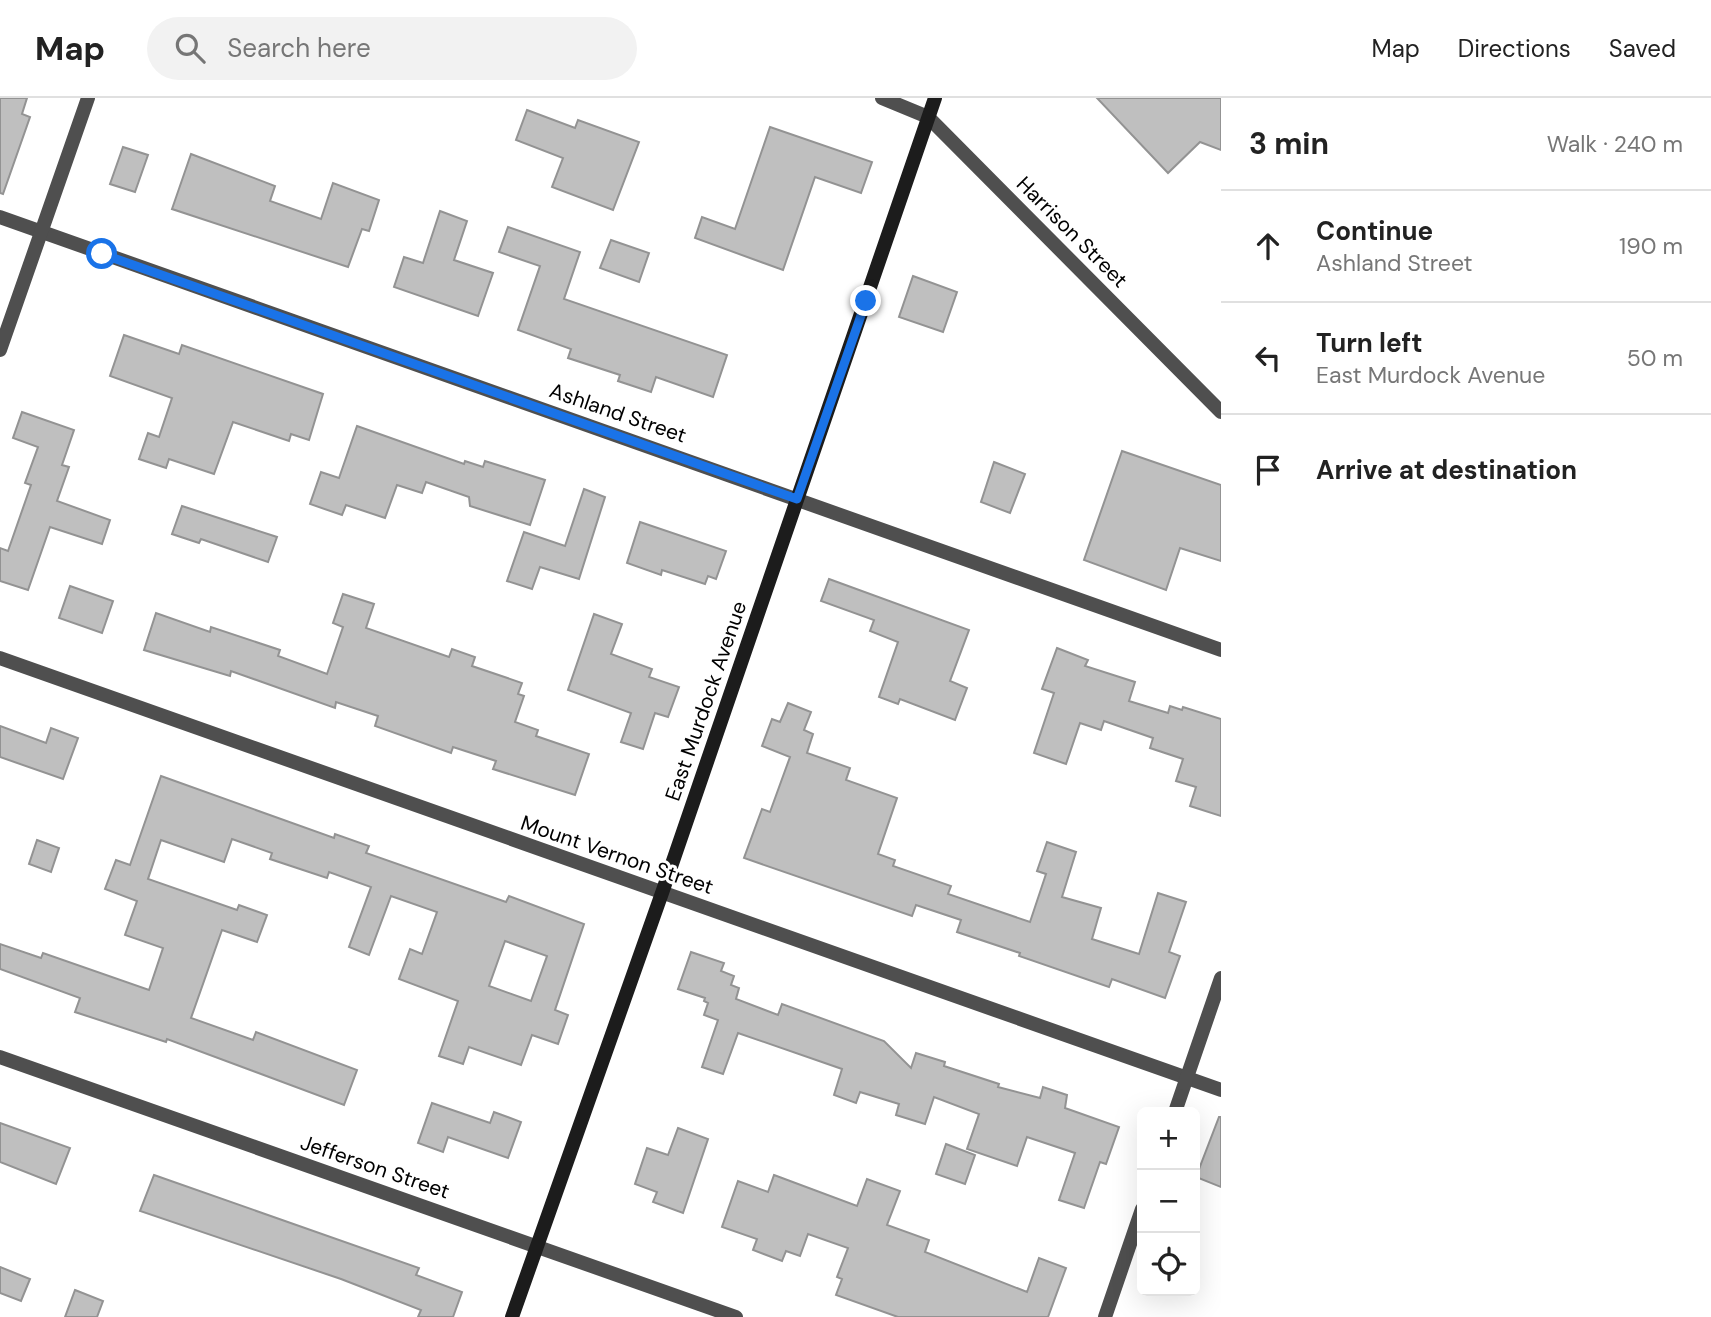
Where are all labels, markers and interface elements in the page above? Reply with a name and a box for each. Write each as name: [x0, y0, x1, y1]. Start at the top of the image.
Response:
search box: [147, 17, 637, 80]
text: Map: [35, 27, 105, 70]
icon: search: [171, 29, 209, 67]
text: Search here: [227, 31, 371, 65]
text: Map: [1372, 33, 1420, 64]
text: Directions: [1458, 33, 1571, 64]
text: Saved: [1609, 33, 1676, 64]
text: 3 min: [1249, 124, 1329, 163]
text: Walk · 240 m: [1547, 129, 1683, 159]
street label: Harrison Street: [1010, 170, 1134, 294]
text: Continue: [1316, 214, 1433, 248]
icon: ahead: [1249, 227, 1287, 265]
text: 190 m: [1619, 231, 1683, 261]
route start: [86, 238, 117, 269]
text: Ashland Street: [1316, 248, 1473, 278]
route end: [850, 285, 881, 316]
text: Turn left: [1316, 326, 1423, 360]
icon: left: [1249, 339, 1287, 377]
text: 50 m: [1627, 343, 1683, 373]
text: East Murdock Avenue: [1316, 360, 1545, 390]
street label: Ashland Street: [546, 376, 690, 450]
icon: arrive: [1249, 451, 1287, 489]
text: Arrive at destination: [1316, 453, 1577, 487]
street label: East Murdock Avenue: [659, 597, 753, 805]
street label: Mount Vernon Street: [517, 809, 717, 901]
map controls: [1137, 1107, 1200, 1296]
button: +: [1137, 1107, 1200, 1170]
street label: Jefferson Street: [297, 1128, 453, 1206]
button: −: [1137, 1170, 1200, 1233]
button: locate: [1137, 1233, 1200, 1296]

